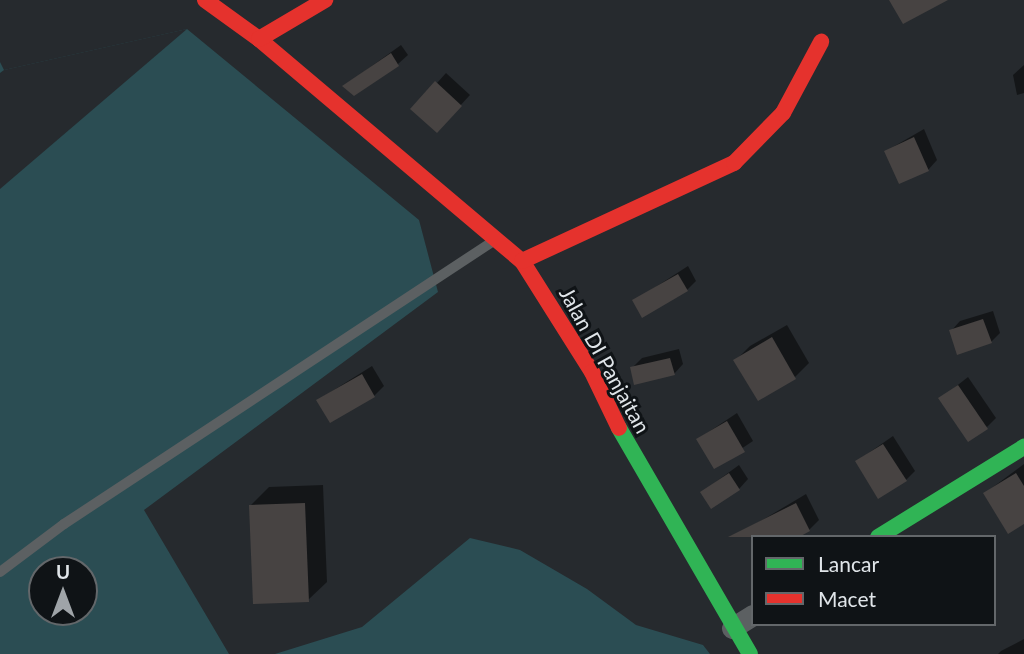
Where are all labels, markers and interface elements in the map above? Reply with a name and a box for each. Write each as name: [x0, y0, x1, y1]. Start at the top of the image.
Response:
street label: Jalan DI Panjaitan: [554, 283, 656, 437]
legend: [751, 535, 996, 626]
text: Lancar: [818, 551, 879, 576]
north arrow: [28, 556, 98, 626]
text: U: [56, 560, 70, 583]
text: Macet: [818, 586, 876, 611]

